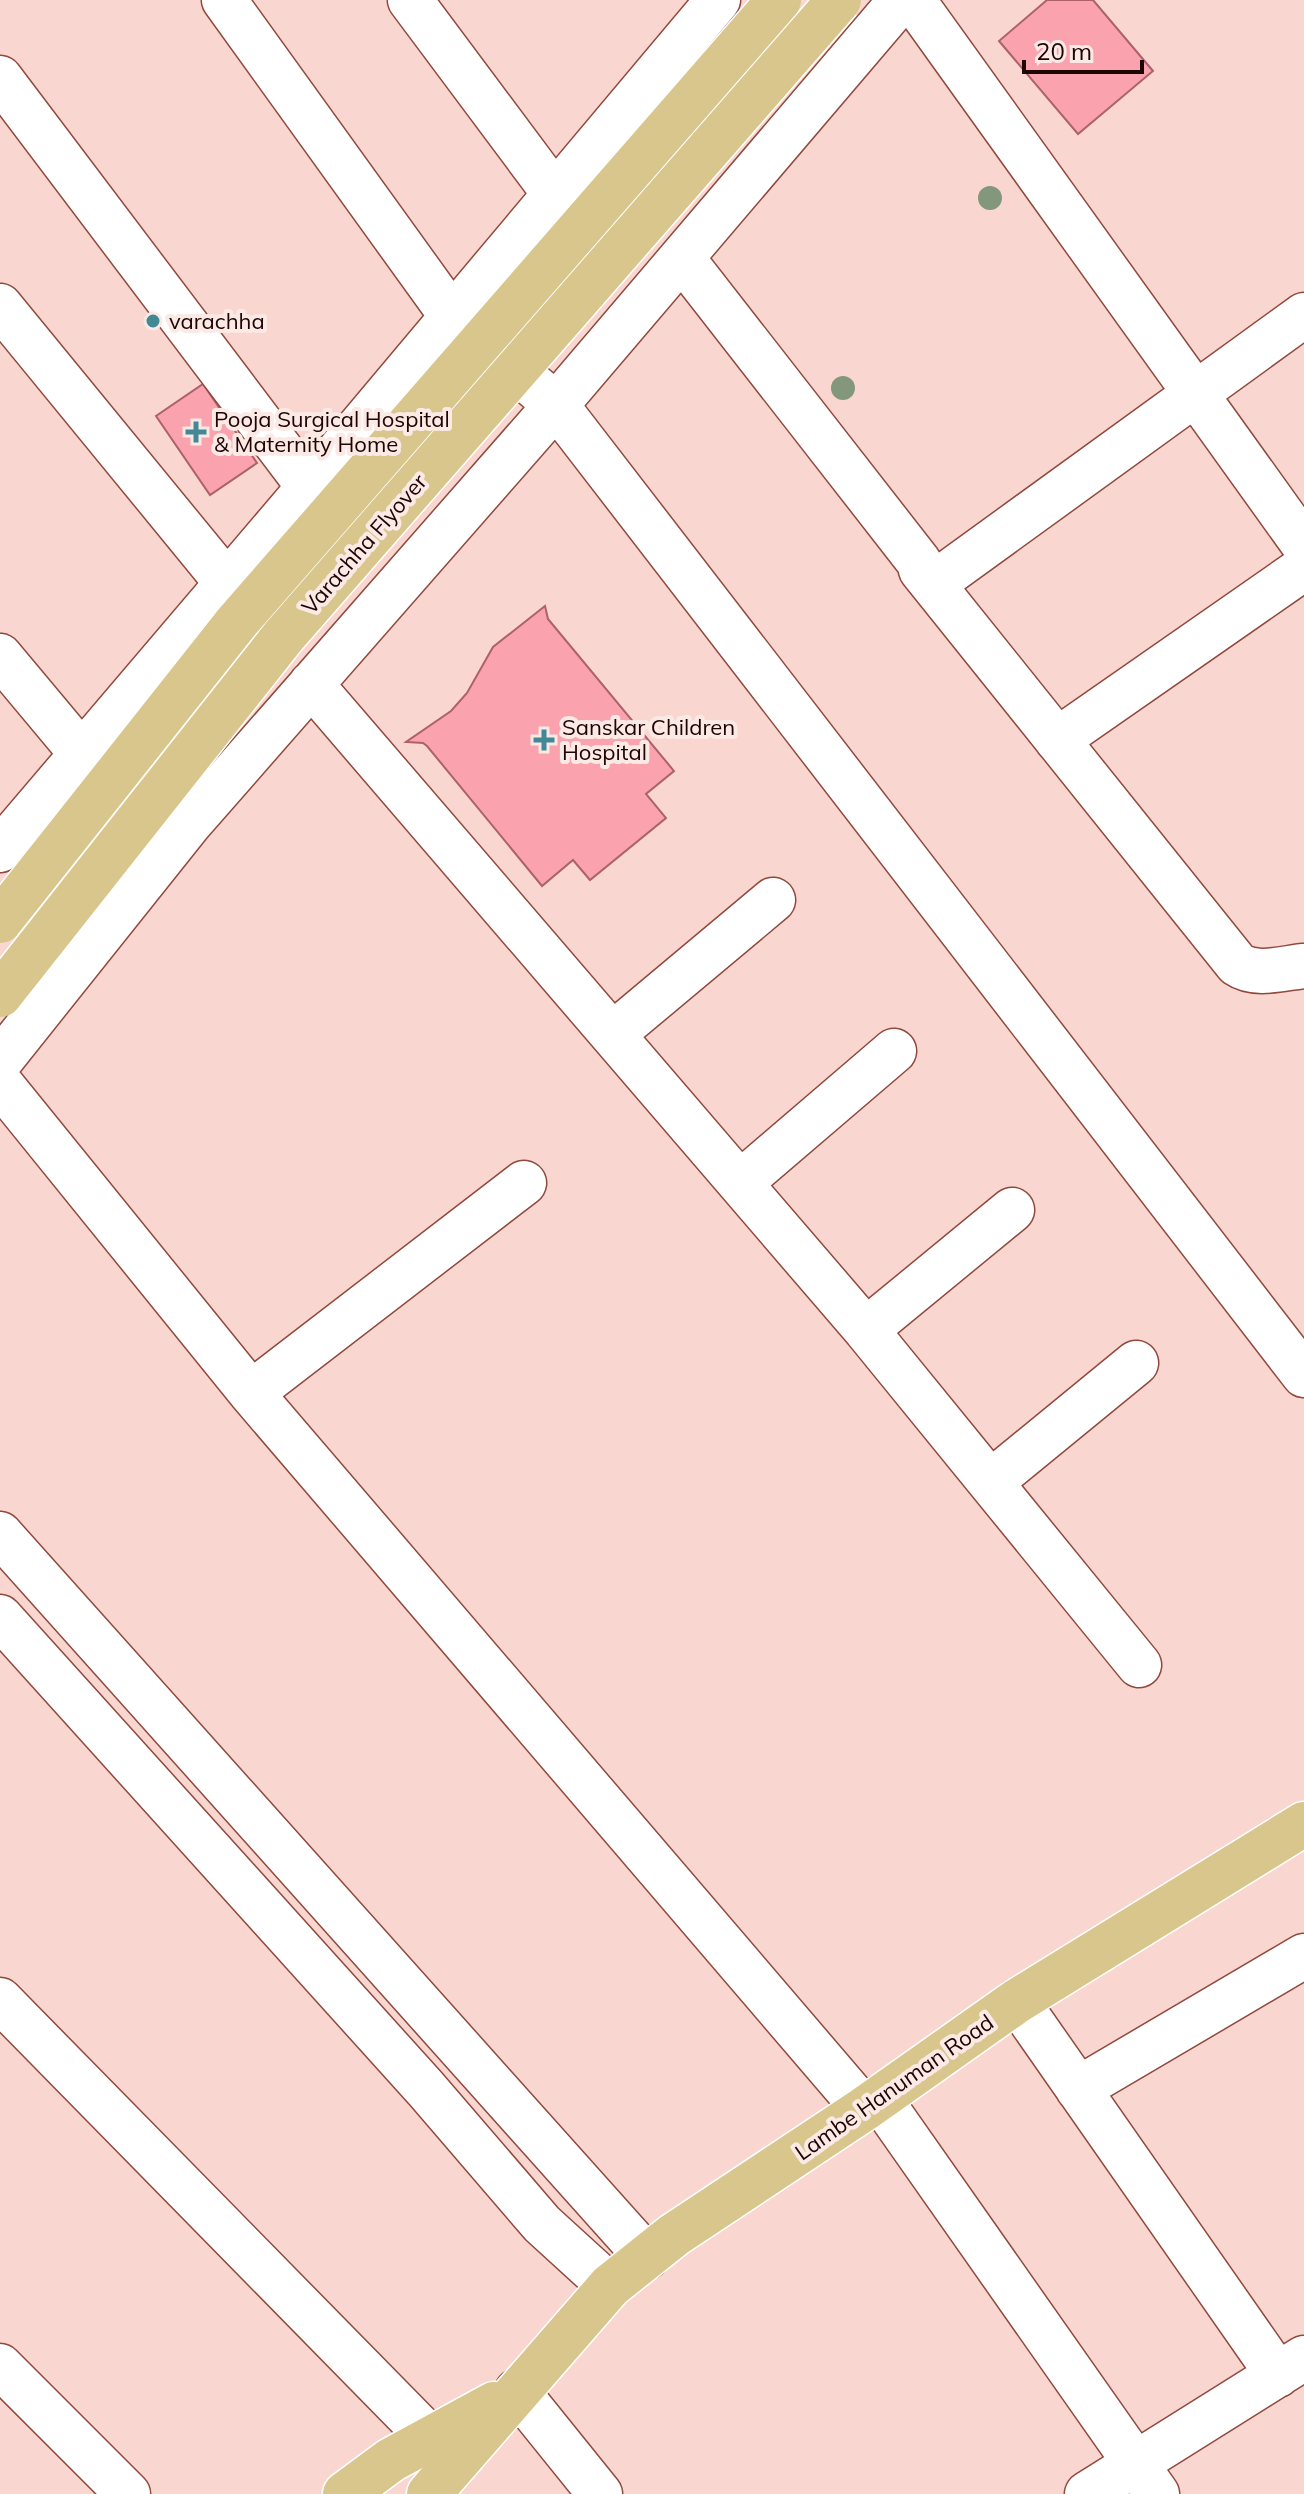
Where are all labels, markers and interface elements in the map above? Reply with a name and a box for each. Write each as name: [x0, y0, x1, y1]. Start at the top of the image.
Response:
scale bar: [1024, 24, 1142, 74]
text: 20 m: [1036, 36, 1092, 66]
place label: varachha: [169, 307, 265, 335]
marker: varachha: [144, 312, 162, 330]
place label: Pooja Surgical Hospital & Maternity Home: [214, 405, 450, 458]
marker: Pooja Surgical Hospital & Maternity Home: [185, 421, 207, 443]
street label: Varachha Flyover: [295, 468, 433, 620]
place label: Sanskar Children Hospital: [562, 713, 735, 766]
marker: Sanskar Children Hospital: [533, 729, 555, 751]
street label: Lambe Hanuman Road: [789, 2008, 999, 2166]

